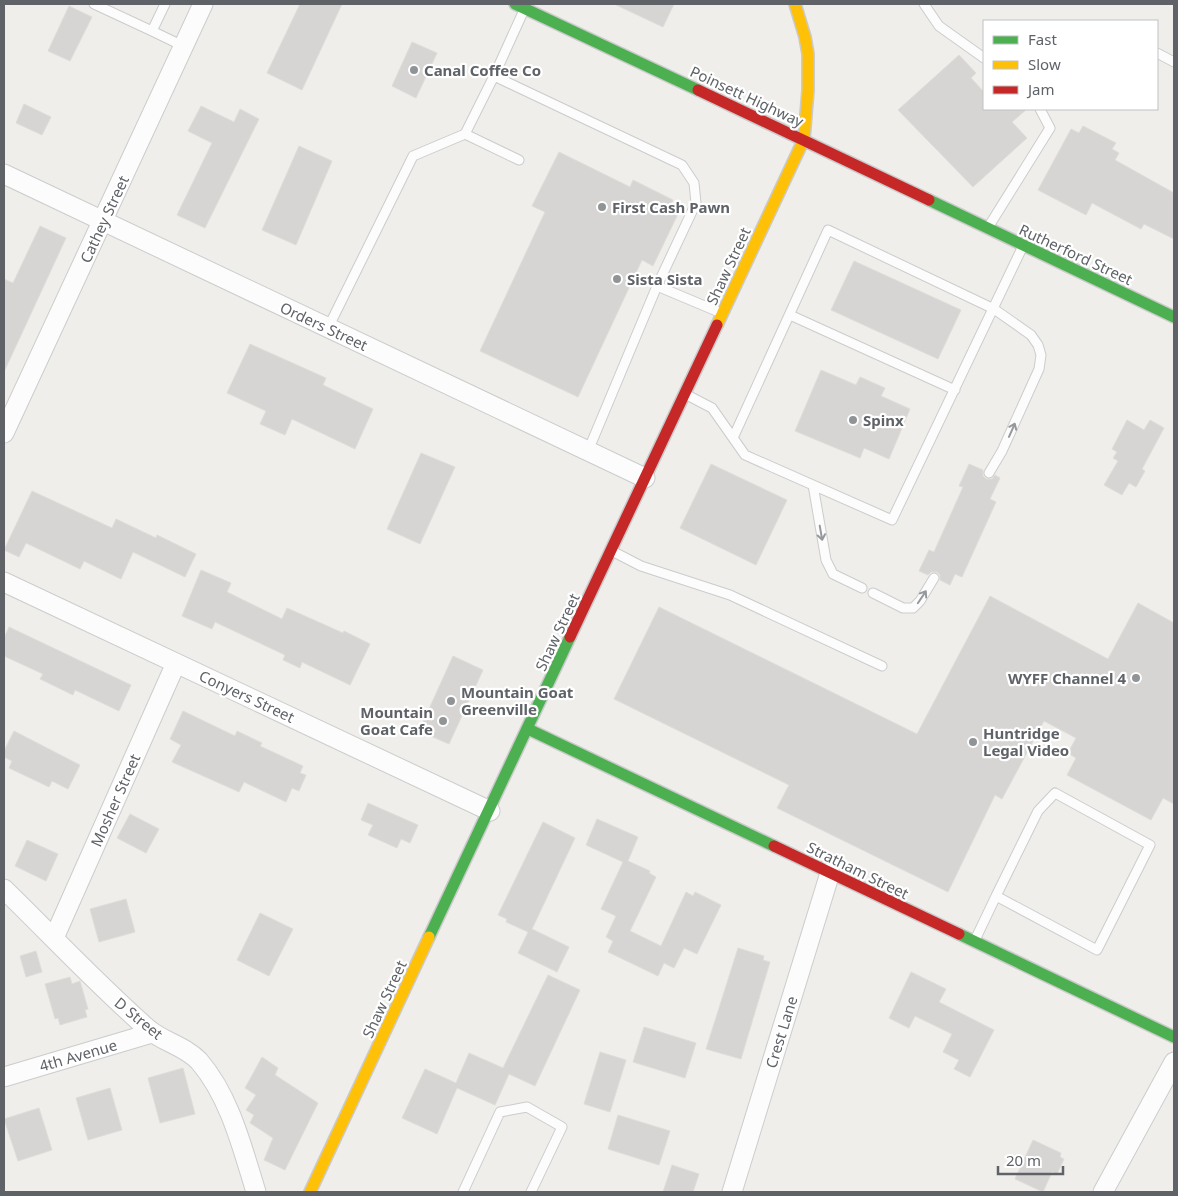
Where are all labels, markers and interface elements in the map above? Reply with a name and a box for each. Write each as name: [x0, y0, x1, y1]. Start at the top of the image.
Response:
legend: [983, 20, 1158, 110]
text: Fast: [1028, 29, 1057, 49]
text: Slow: [1028, 54, 1061, 74]
place label: Canal Coffee Co: [424, 60, 541, 80]
street label: Poinsett Highway: [687, 61, 807, 131]
marker: Canal Coffee Co: [408, 64, 420, 76]
text: Jam: [1026, 79, 1055, 99]
street label: Cathey Street: [75, 172, 133, 266]
place label: First Cash Pawn: [612, 197, 730, 217]
marker: First Cash Pawn: [596, 201, 608, 213]
street label: Rutherford Street: [1016, 219, 1137, 289]
street label: Shaw Street: [701, 223, 755, 308]
place label: Sista Sista: [627, 269, 702, 289]
marker: Sista Sista: [611, 273, 623, 285]
street label: Orders Street: [277, 297, 372, 355]
place label: Spinx: [863, 410, 904, 430]
marker: Spinx: [847, 414, 859, 426]
one-way arrow: [1007, 423, 1017, 438]
one-way arrow: [817, 524, 827, 540]
street label: Shaw Street: [530, 589, 584, 674]
one-way arrow: [917, 590, 927, 604]
street label: Conyers Street: [196, 665, 298, 727]
place label: WYFF Channel 4: [1008, 668, 1126, 688]
marker: WYFF Channel 4: [1130, 672, 1142, 684]
place label: Mountain Goat Greenville: [461, 682, 574, 719]
marker: Mountain Goat Greenville: [445, 695, 457, 707]
place label: Mountain Goat Cafe: [360, 702, 433, 739]
marker: Mountain Goat Cafe: [437, 715, 449, 727]
place label: Huntridge Legal Video: [983, 723, 1069, 760]
marker: Huntridge Legal Video: [967, 736, 979, 748]
street label: Mosher Street: [86, 750, 145, 850]
street label: Stratham Street: [804, 837, 913, 904]
street label: Shaw Street: [357, 956, 411, 1041]
street label: D Street: [111, 992, 168, 1044]
street label: Crest Lane: [761, 994, 801, 1070]
street label: 4th Avenue: [37, 1034, 119, 1076]
scale bar: [998, 1144, 1063, 1176]
text: 20 m: [1006, 1150, 1041, 1170]

